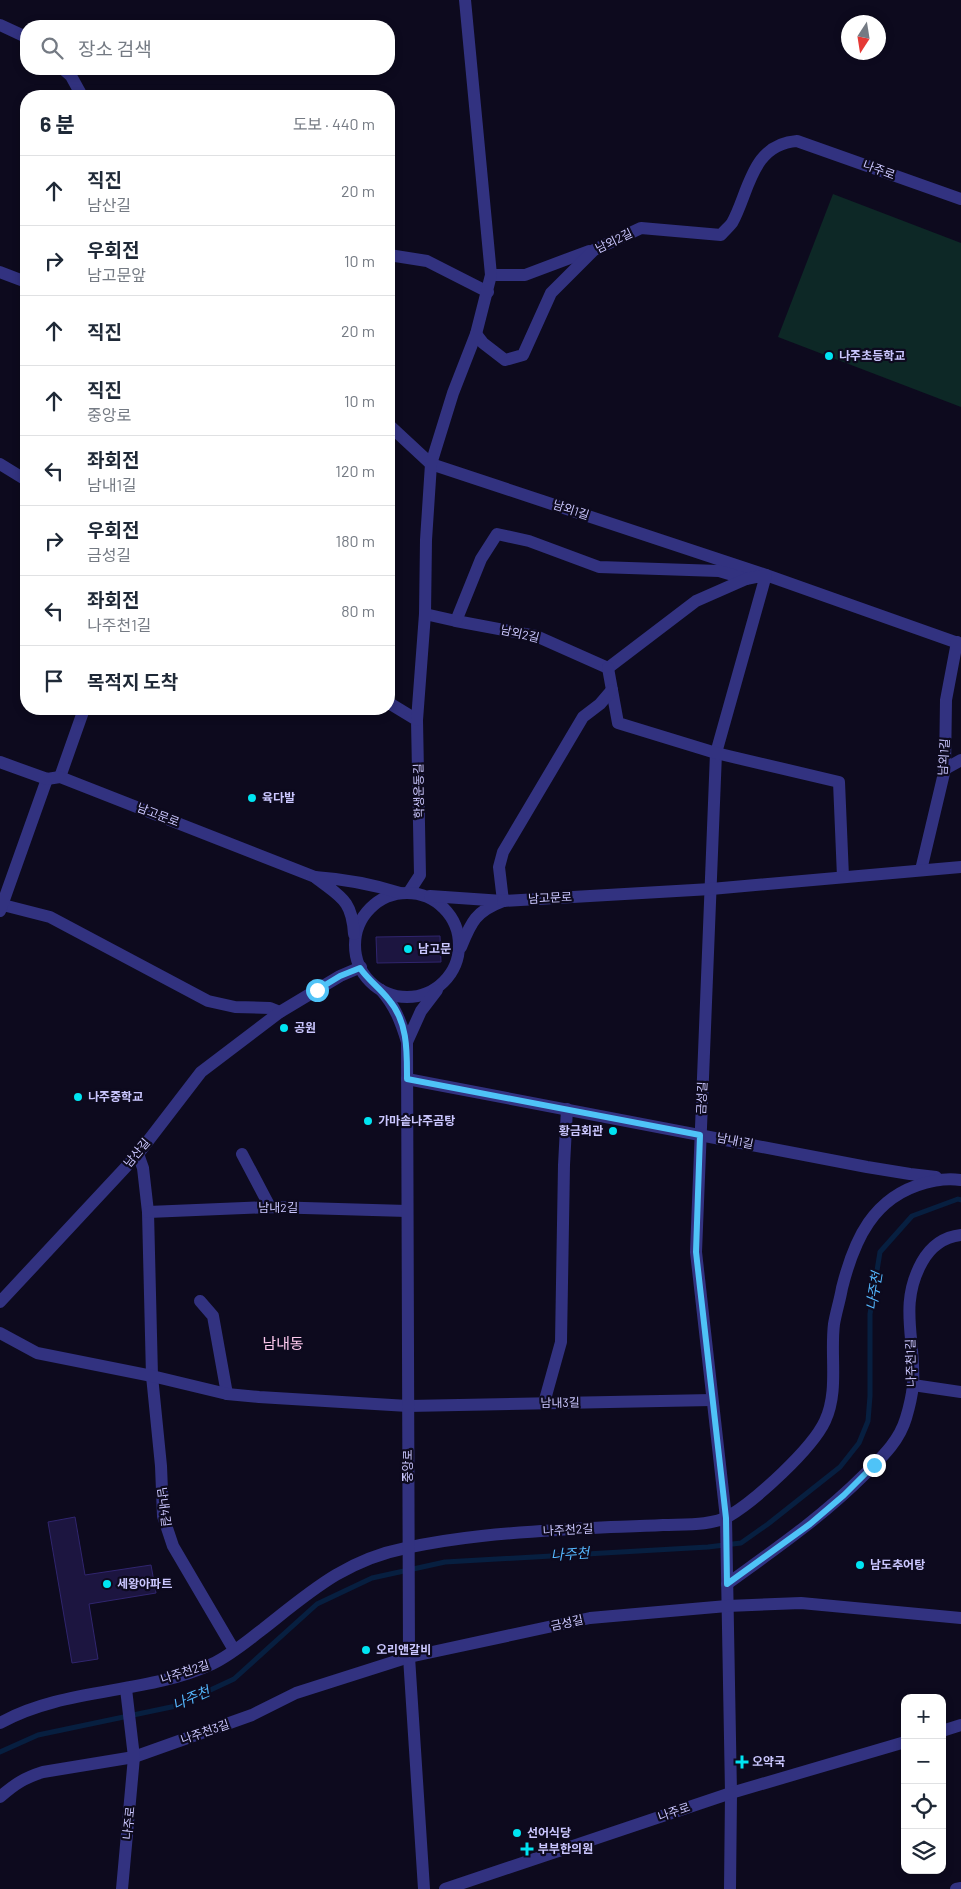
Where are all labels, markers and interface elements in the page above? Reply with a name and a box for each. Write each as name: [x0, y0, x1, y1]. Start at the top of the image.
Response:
north arrow: [841, 15, 886, 60]
search box: [20, 20, 395, 75]
icon: search: [38, 34, 66, 62]
text: 장소 검색: [78, 37, 152, 60]
text: 6 분: [40, 111, 75, 136]
text: 도보 · 440 m: [293, 114, 375, 133]
street label: 나주로: [861, 157, 897, 181]
text: 직진: [87, 168, 122, 191]
icon: ahead: [40, 177, 68, 205]
text: 20 m: [341, 181, 375, 200]
text: 남산길: [87, 195, 131, 214]
street label: 남외2길: [593, 225, 634, 255]
text: 우회전: [87, 238, 139, 261]
icon: right: [40, 247, 68, 275]
text: 10 m: [344, 251, 375, 270]
text: 남고문앞: [87, 265, 146, 284]
icon: ahead: [40, 317, 68, 345]
text: 직진: [87, 320, 122, 343]
text: 20 m: [341, 321, 375, 340]
place label: 나주초등학교: [839, 348, 905, 362]
marker: 나주초등학교: [823, 350, 835, 362]
text: 직진: [87, 378, 122, 401]
icon: ahead: [40, 387, 68, 415]
text: 10 m: [344, 391, 375, 410]
text: 중앙로: [87, 405, 131, 424]
text: 좌회전: [87, 448, 139, 471]
icon: left: [40, 457, 68, 485]
text: 120 m: [335, 461, 375, 480]
text: 남내1길: [87, 475, 137, 494]
street label: 남외1길: [551, 497, 591, 521]
text: 우회전: [87, 518, 139, 541]
icon: right: [40, 527, 68, 555]
text: 180 m: [336, 531, 375, 550]
text: 금성길: [87, 545, 131, 564]
text: 좌회전: [87, 588, 139, 611]
icon: left: [40, 597, 68, 625]
text: 80 m: [341, 601, 375, 620]
text: 나주천1길: [87, 615, 151, 634]
street label: 남외2길: [499, 622, 541, 644]
icon: arrive: [40, 667, 68, 695]
text: 목적지 도착: [87, 670, 178, 693]
street label: 남외1길: [935, 738, 951, 776]
street label: 학생운동길: [411, 763, 425, 819]
place label: 육다발: [262, 790, 295, 804]
marker: 육다발: [246, 792, 258, 804]
street label: 남고문로: [135, 800, 181, 829]
street label: 남고문로: [528, 889, 572, 905]
place label: 남고문: [418, 941, 451, 955]
marker: 남고문: [402, 943, 414, 955]
route start: [306, 979, 329, 1002]
place label: 공원: [294, 1020, 316, 1034]
marker: 공원: [278, 1022, 290, 1034]
street label: 금성길: [693, 1081, 709, 1115]
place label: 나주중학교: [88, 1089, 143, 1103]
marker: 나주중학교: [72, 1091, 84, 1103]
place label: 가마솥나주곰탕: [378, 1113, 455, 1127]
marker: 가마솥나주곰탕: [362, 1115, 374, 1127]
place label: 황금회관: [559, 1123, 603, 1137]
marker: 황금회관: [607, 1125, 619, 1137]
street label: 남내1길: [716, 1130, 755, 1150]
street label: 남산길: [120, 1135, 152, 1170]
street label: 남내2길: [258, 1200, 298, 1214]
water label: 나주천: [862, 1269, 885, 1311]
district label: 남내동: [262, 1334, 304, 1352]
street label: 나주천1길: [903, 1339, 917, 1387]
street label: 남내3길: [540, 1395, 580, 1409]
street label: 중앙로: [400, 1449, 414, 1483]
route end: [863, 1454, 886, 1477]
street label: 남내4길: [156, 1486, 174, 1527]
street label: 나주천2길: [542, 1521, 594, 1537]
water label: 나주천: [550, 1544, 591, 1563]
place label: 남도추어탕: [870, 1557, 925, 1571]
marker: 남도추어탕: [854, 1559, 866, 1571]
place label: 세왕아파트: [117, 1576, 172, 1590]
marker: 세왕아파트: [101, 1578, 113, 1590]
street label: 금성길: [549, 1611, 584, 1633]
place label: 오리앤갈비: [376, 1642, 431, 1656]
marker: 오리앤갈비: [360, 1644, 372, 1656]
street label: 나주천2길: [158, 1657, 211, 1686]
water label: 나주천: [170, 1682, 213, 1713]
map controls: [901, 1694, 946, 1874]
button: +: [901, 1694, 946, 1739]
street label: 나주천3길: [179, 1716, 231, 1746]
button: −: [901, 1739, 946, 1784]
place label: 오약국: [752, 1754, 785, 1768]
marker: 오약국: [736, 1756, 748, 1768]
button: locate: [901, 1784, 946, 1829]
street label: 나주로: [656, 1799, 692, 1823]
street label: 나주로: [119, 1806, 137, 1840]
place label: 선어식당: [527, 1825, 571, 1839]
marker: 선어식당: [511, 1827, 523, 1839]
button: layers: [901, 1829, 946, 1874]
place label: 부부한의원: [538, 1841, 593, 1855]
marker: 부부한의원: [520, 1842, 534, 1856]

